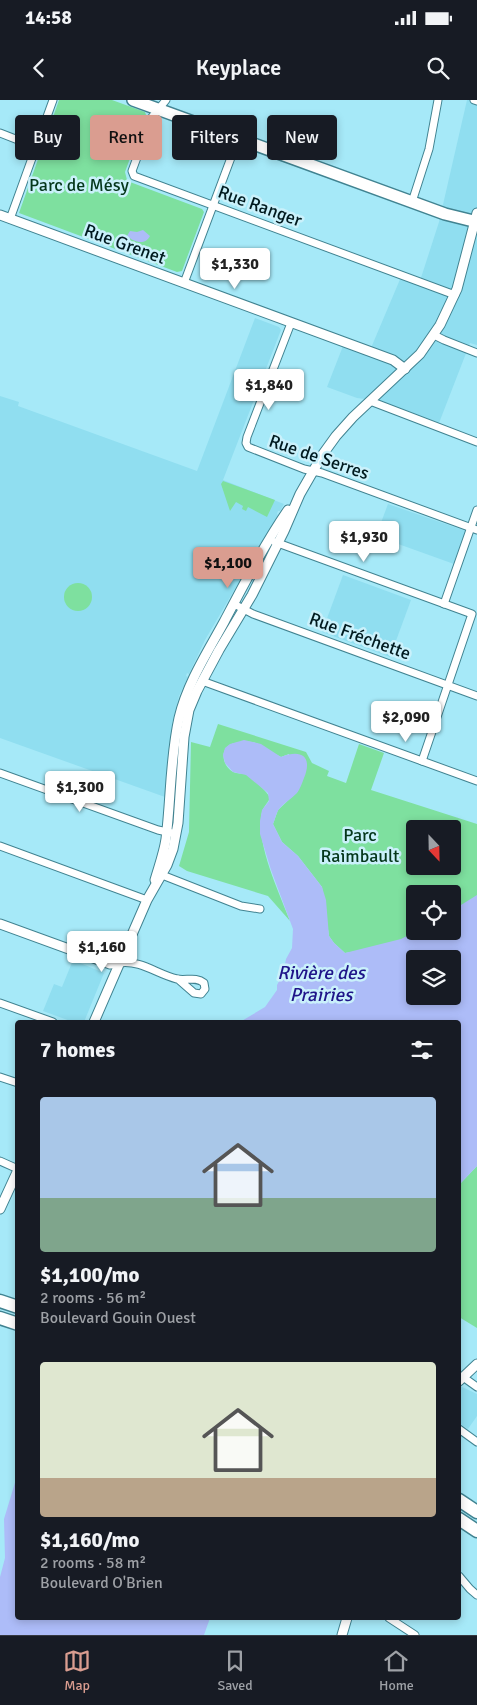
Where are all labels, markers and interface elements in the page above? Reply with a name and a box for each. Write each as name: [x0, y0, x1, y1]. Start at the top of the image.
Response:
text: 14:58: [25, 6, 72, 30]
icon: back: [25, 54, 53, 82]
text: Keyplace: [196, 54, 281, 81]
icon: search: [424, 54, 452, 82]
chip: Buy: [15, 115, 80, 160]
chip: Rent: [90, 115, 162, 160]
chip: Filters: [172, 115, 257, 160]
chip: New: [267, 115, 337, 160]
park label: Parc de Mésy: [29, 174, 130, 196]
street label: Rue Ranger: [215, 181, 305, 232]
street label: Rue Grenet: [81, 219, 169, 269]
pin: $1,330: [194, 248, 276, 290]
text: $1,330: [211, 254, 259, 274]
pin: $1,840: [228, 368, 310, 411]
text: $1,840: [245, 375, 293, 395]
street label: Rue de Serres: [266, 430, 372, 484]
pin: $1,930: [323, 520, 405, 563]
text: $1,930: [340, 527, 388, 547]
pin: $1,100: [187, 546, 269, 589]
text: $1,100: [204, 553, 252, 573]
street label: Rue Fréchette: [306, 608, 414, 664]
pin: $2,090: [365, 700, 447, 743]
text: $2,090: [382, 707, 430, 727]
pin: $1,300: [39, 770, 121, 813]
text: $1,300: [56, 777, 104, 797]
north arrow: [406, 820, 461, 875]
map controls: [406, 820, 461, 1005]
park label: Parc Raimbault: [321, 824, 399, 867]
button: locate: [406, 885, 461, 940]
pin: $1,160: [61, 930, 143, 973]
text: $1,160: [78, 937, 126, 957]
button: layers: [406, 950, 461, 1005]
water label: Rivière des Prairies: [277, 961, 367, 1007]
icon: filters: [408, 1036, 436, 1064]
text: 7 homes: [40, 1037, 115, 1063]
icon: home: [193, 1130, 283, 1220]
text: $1,100/mo: [40, 1262, 139, 1288]
text: 2 rooms · 56 m²: [40, 1288, 146, 1308]
text: Boulevard Gouin Ouest: [40, 1308, 196, 1328]
icon: home: [193, 1395, 283, 1485]
text: $1,160/mo: [40, 1527, 139, 1553]
text: 2 rooms · 58 m²: [40, 1553, 146, 1573]
text: Boulevard O'Brien: [40, 1573, 163, 1593]
tab: Map: [63, 1647, 91, 1694]
tab: Saved: [217, 1647, 253, 1694]
tab: Home: [379, 1647, 414, 1694]

